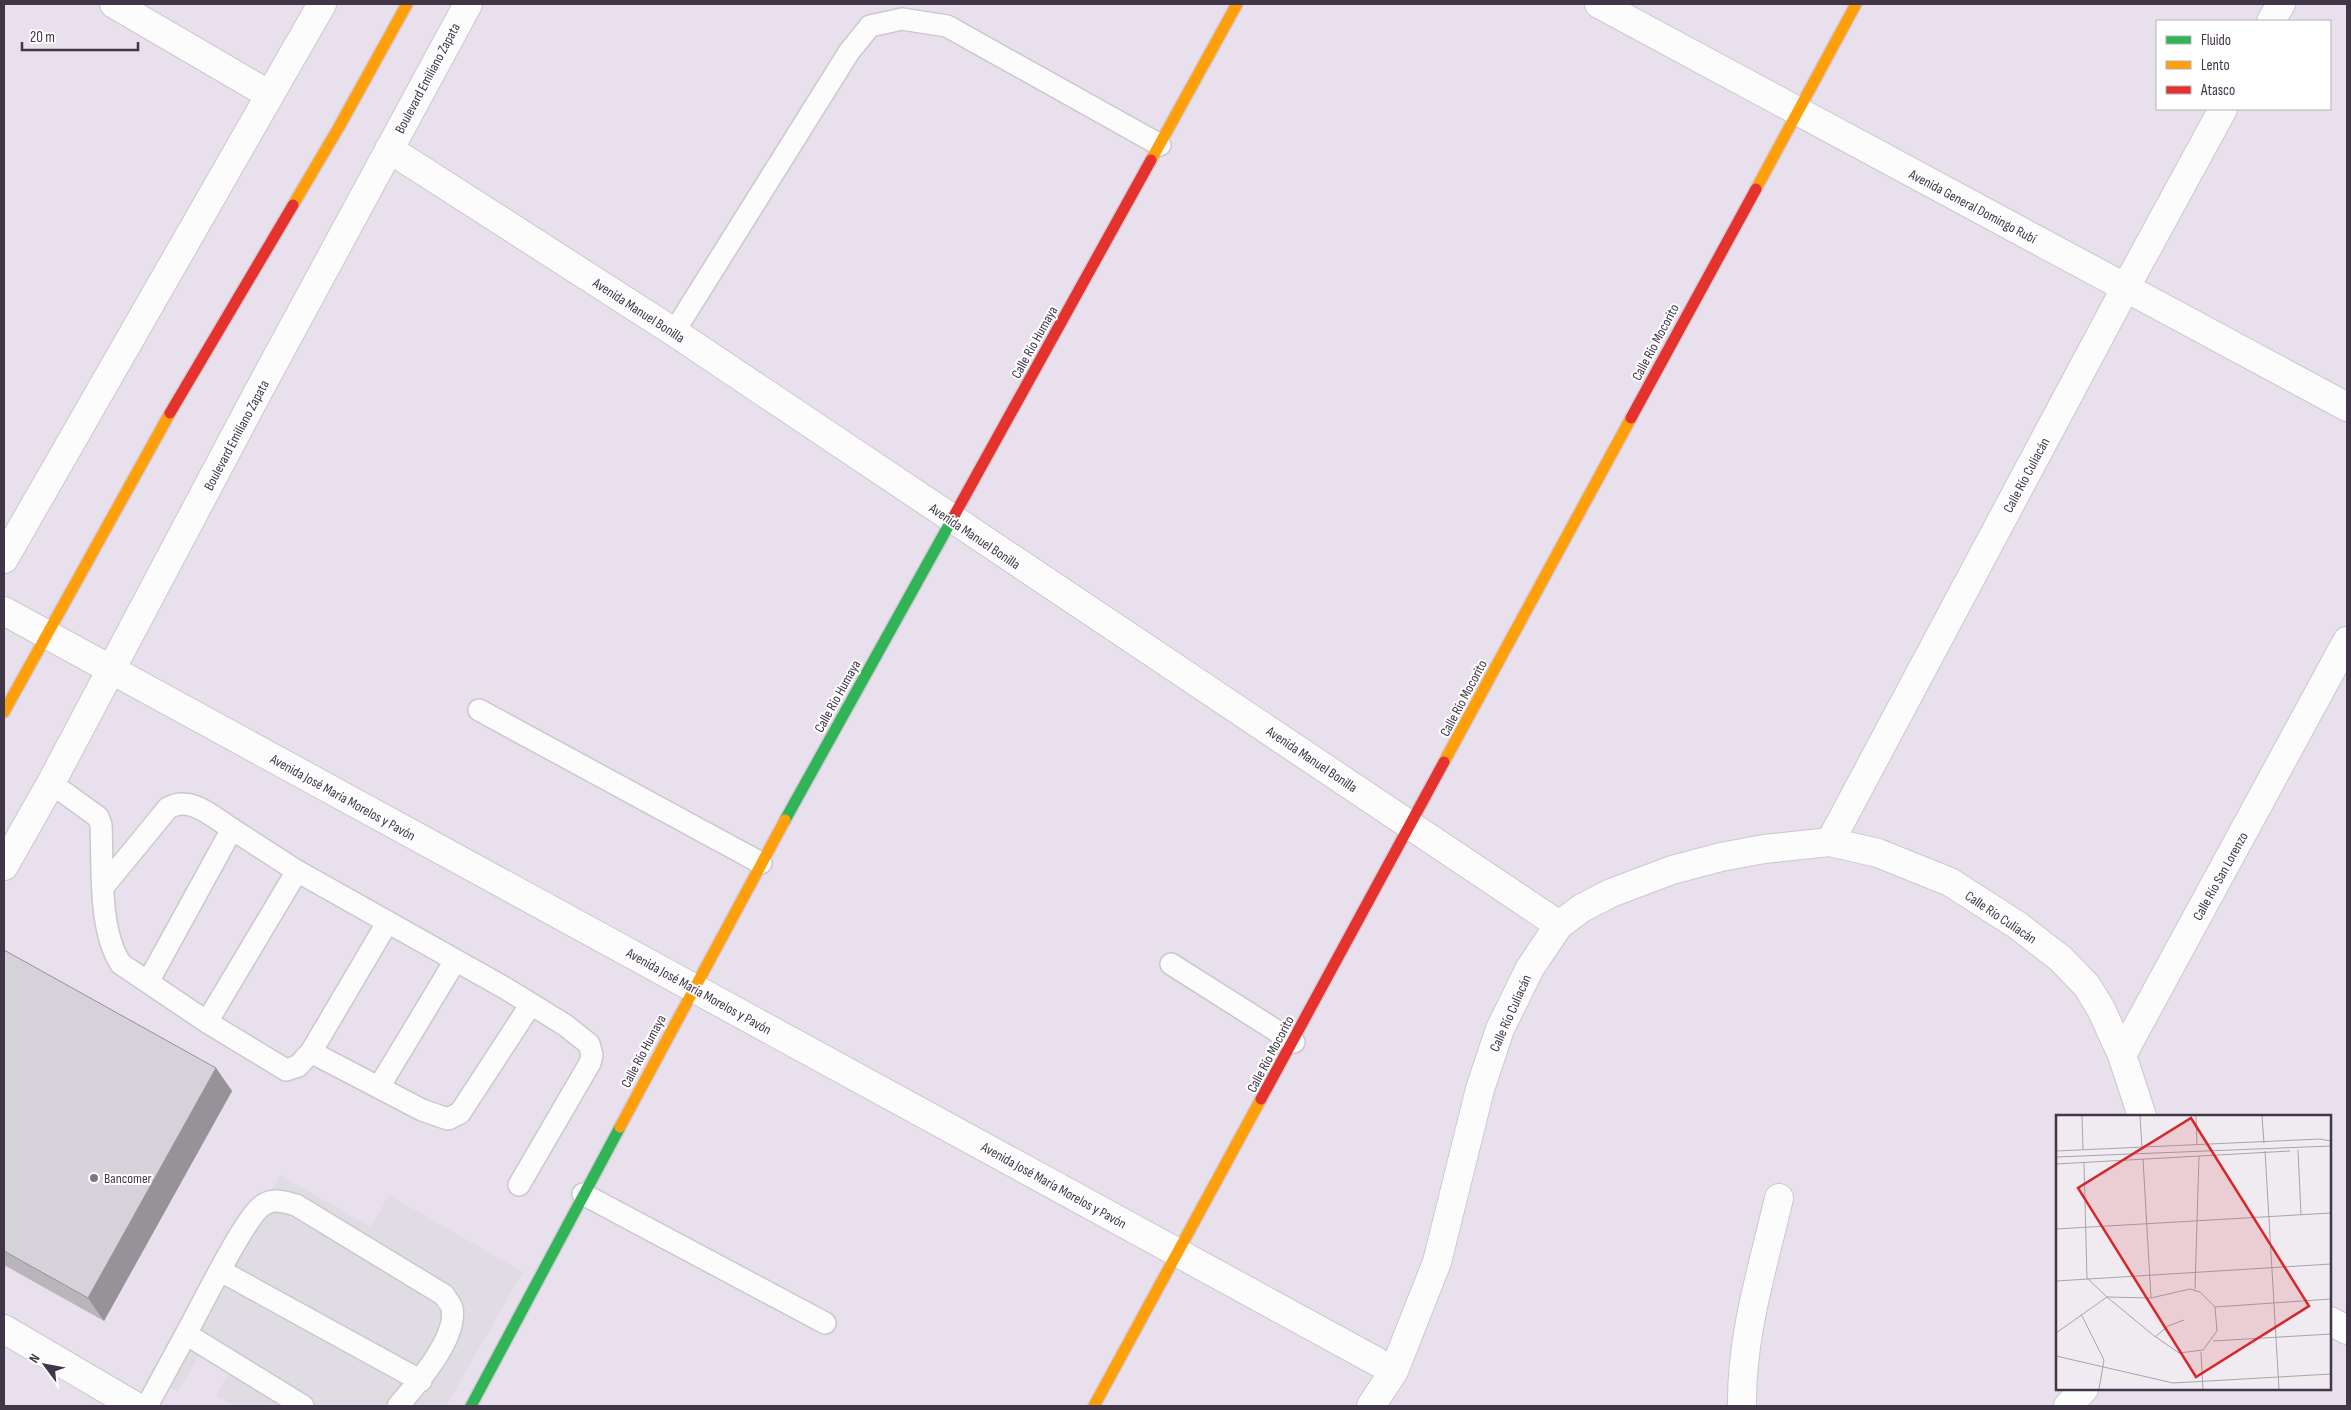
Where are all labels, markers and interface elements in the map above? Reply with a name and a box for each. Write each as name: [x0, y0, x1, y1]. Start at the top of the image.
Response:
scale bar: [22, 20, 139, 52]
street label: Boulevard Emiliano Zapata: [391, 20, 464, 136]
legend: [2156, 20, 2331, 110]
text: 20 m: [30, 28, 55, 47]
text: Fluido: [2201, 31, 2231, 50]
text: Lento: [2201, 56, 2230, 75]
text: Atasco: [2200, 81, 2235, 100]
street label: Avenida General Domingo Rubí: [1905, 165, 2040, 247]
street label: Avenida Manuel Bonilla: [589, 274, 688, 346]
street label: Calle Río Mocorito: [1628, 301, 1683, 383]
street label: Calle Río Humaya: [1008, 303, 1061, 381]
street label: Boulevard Emiliano Zapata: [200, 377, 273, 493]
street label: Calle Río Culiacán: [2000, 435, 2053, 516]
street label: Avenida Manuel Bonilla: [925, 499, 1023, 573]
street label: Calle Río Humaya: [811, 657, 864, 735]
street label: Calle Río Mocorito: [1436, 657, 1491, 739]
street label: Avenida Manuel Bonilla: [1262, 722, 1360, 796]
street label: Avenida José María Morelos y Pavón: [266, 750, 418, 844]
street label: Calle Río San Lorenzo: [2189, 829, 2252, 923]
street label: Calle Río Culiacán: [1962, 887, 2040, 948]
street label: Avenida José María Morelos y Pavón: [622, 944, 774, 1038]
street label: Calle Río Culiacán: [1486, 972, 1535, 1054]
street label: Calle Río Humaya: [617, 1012, 670, 1091]
street label: Calle Río Mocorito: [1243, 1013, 1298, 1095]
inset map: [2056, 1115, 2331, 1390]
street label: Avenida José María Morelos y Pavón: [977, 1138, 1129, 1232]
place label: Bancomer: [104, 1170, 152, 1187]
marker: Bancomer: [88, 1172, 100, 1184]
north arrow: [20, 1340, 70, 1390]
text: N: [25, 1351, 44, 1366]

